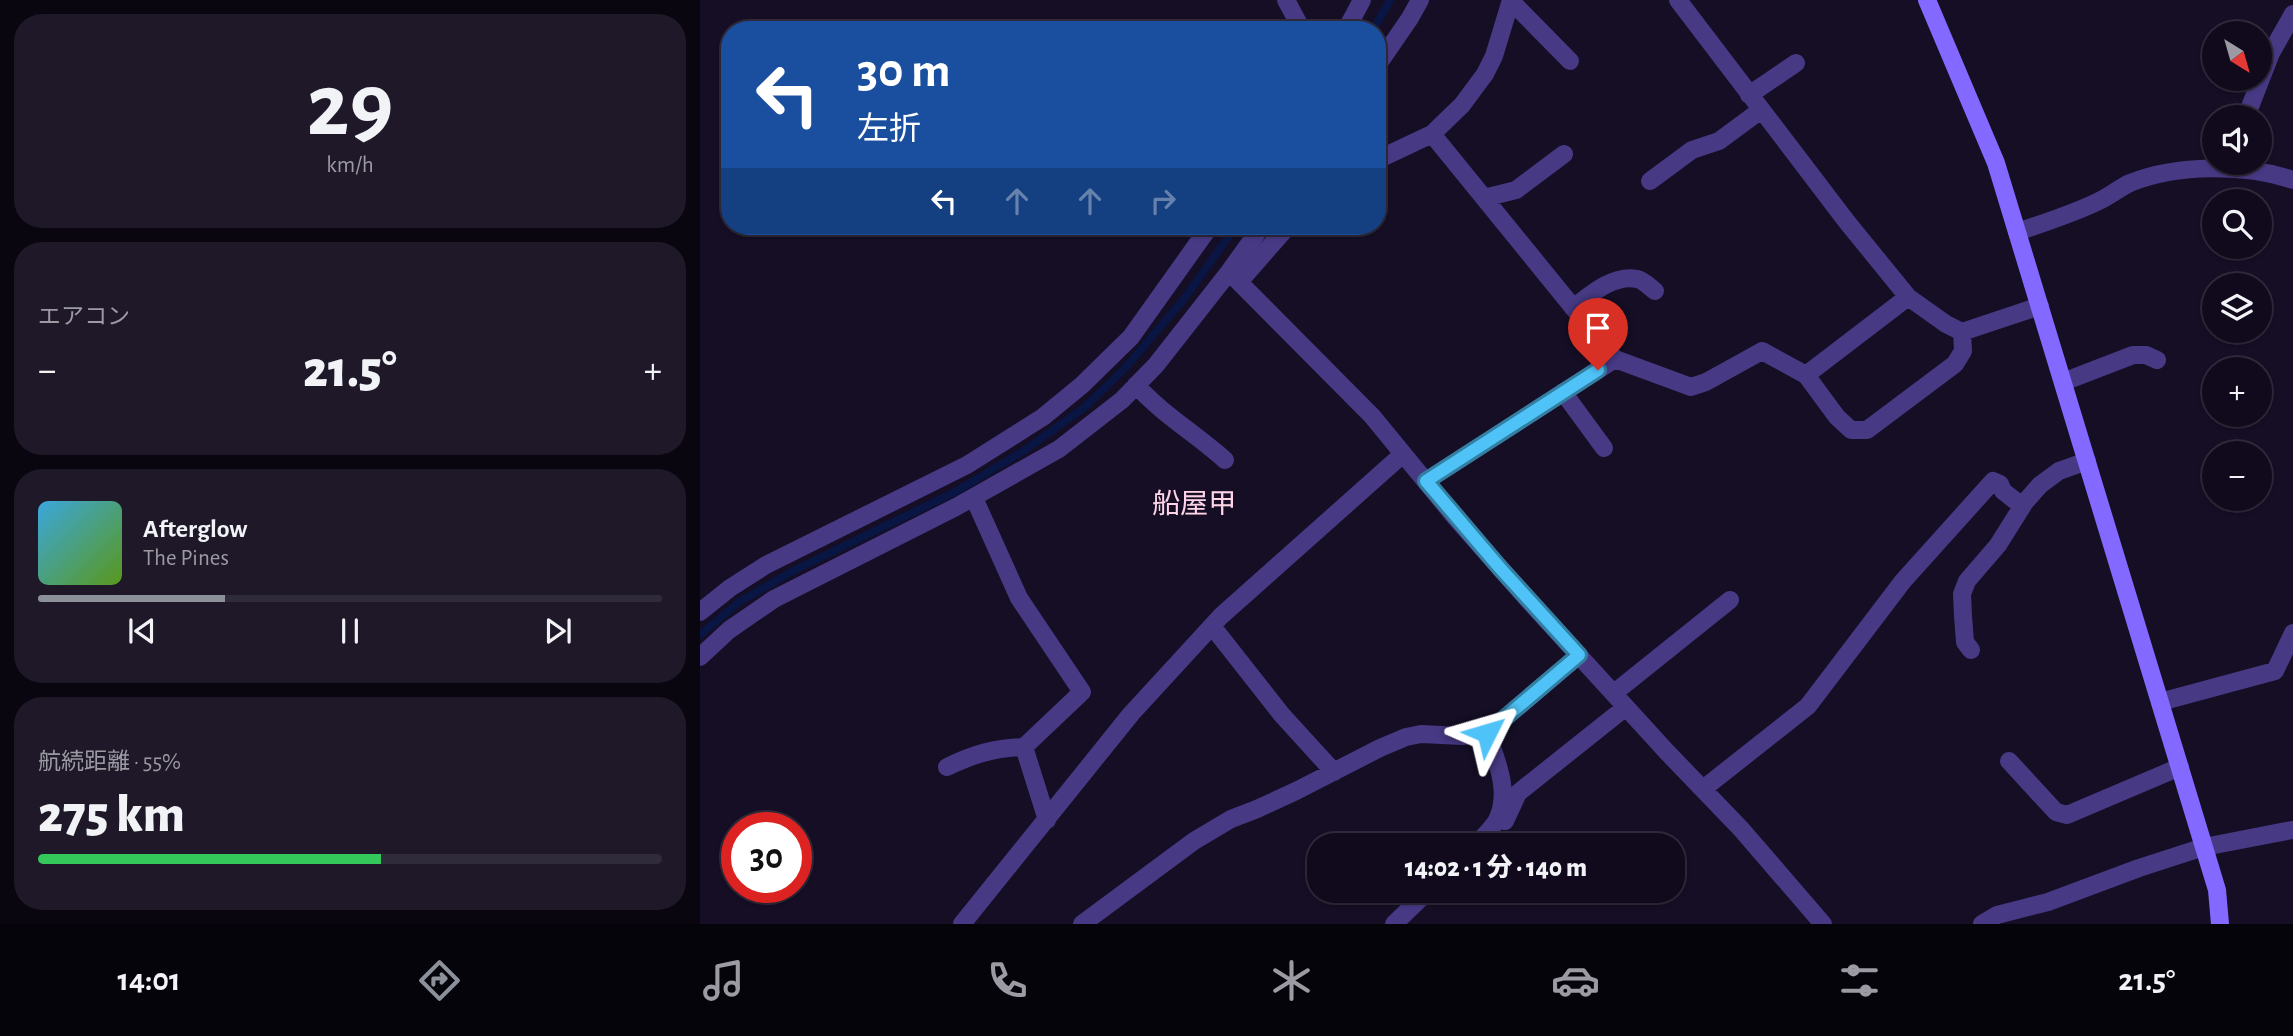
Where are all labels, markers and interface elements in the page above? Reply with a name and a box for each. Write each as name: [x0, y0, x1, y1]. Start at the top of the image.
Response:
north arrow: [2202, 21, 2272, 91]
map controls: [2202, 21, 2272, 511]
text: 30 m: [857, 47, 951, 96]
icon: left: [742, 49, 833, 140]
text: 29: [307, 61, 393, 152]
button: sound: [2202, 105, 2272, 175]
text: 左折: [857, 113, 921, 145]
text: km/h: [326, 154, 374, 177]
icon: left: [925, 182, 963, 220]
icon: ahead: [998, 182, 1036, 220]
icon: ahead: [1071, 182, 1109, 220]
icon: right: [1144, 182, 1182, 220]
button: search: [2202, 189, 2272, 259]
button: layers: [2202, 273, 2272, 343]
pin: [1568, 298, 1628, 370]
text: エアコン: [38, 306, 130, 329]
icon: arrive: [1579, 309, 1617, 347]
text: 21.5°: [303, 344, 397, 396]
text: −: [38, 352, 56, 390]
text: +: [644, 352, 662, 390]
button: +: [2202, 357, 2272, 427]
button: −: [2202, 441, 2272, 511]
district label: 船屋甲: [1152, 489, 1236, 519]
text: Afterglow: [143, 516, 247, 542]
text: The Pines: [143, 547, 229, 570]
icon: previous: [123, 612, 161, 650]
icon: pause: [331, 612, 369, 650]
icon: next: [539, 612, 577, 650]
position arrow: [1450, 696, 1524, 770]
text: 航続距離 · 55%: [38, 751, 181, 774]
text: 275 km: [38, 789, 185, 841]
speed limit sign: 30: [721, 812, 812, 903]
text: 14:02 · 1 分 · 140 m: [1405, 855, 1587, 881]
icon: directions: [415, 956, 464, 1005]
icon: music: [699, 956, 748, 1005]
icon: phone: [983, 956, 1032, 1005]
icon: climate: [1267, 956, 1316, 1005]
icon: car: [1551, 956, 1600, 1005]
icon: filters: [1835, 956, 1884, 1005]
text: 14:01: [117, 964, 181, 996]
text: 21.5°: [2118, 964, 2175, 996]

